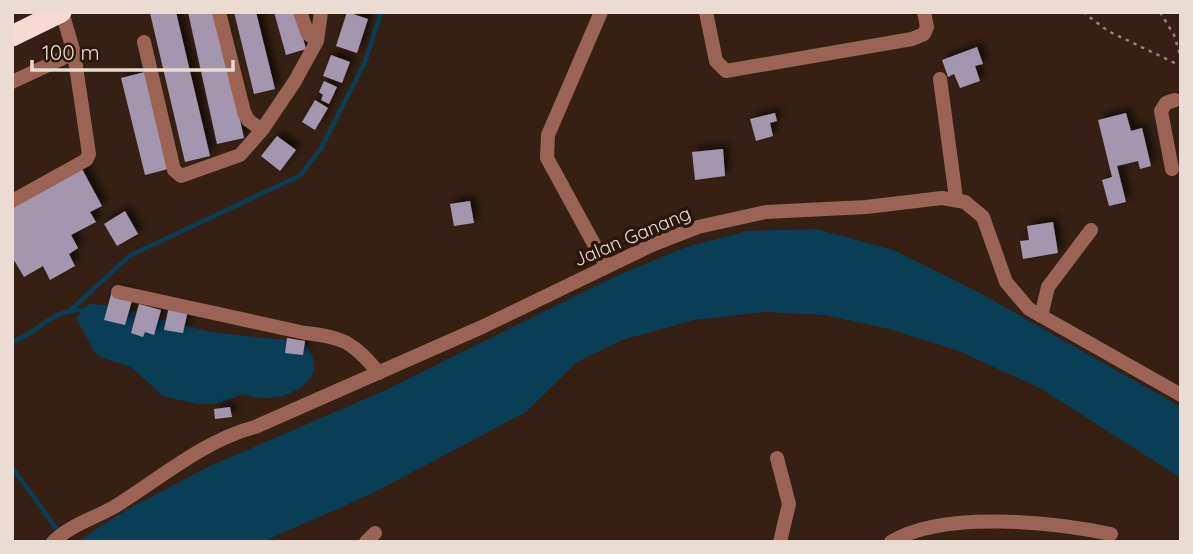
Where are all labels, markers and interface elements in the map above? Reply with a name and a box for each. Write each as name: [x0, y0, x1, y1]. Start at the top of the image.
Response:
scale bar: [32, 28, 233, 72]
text: 100 m: [42, 39, 100, 65]
street label: Jalan Ganang: [570, 201, 694, 271]

